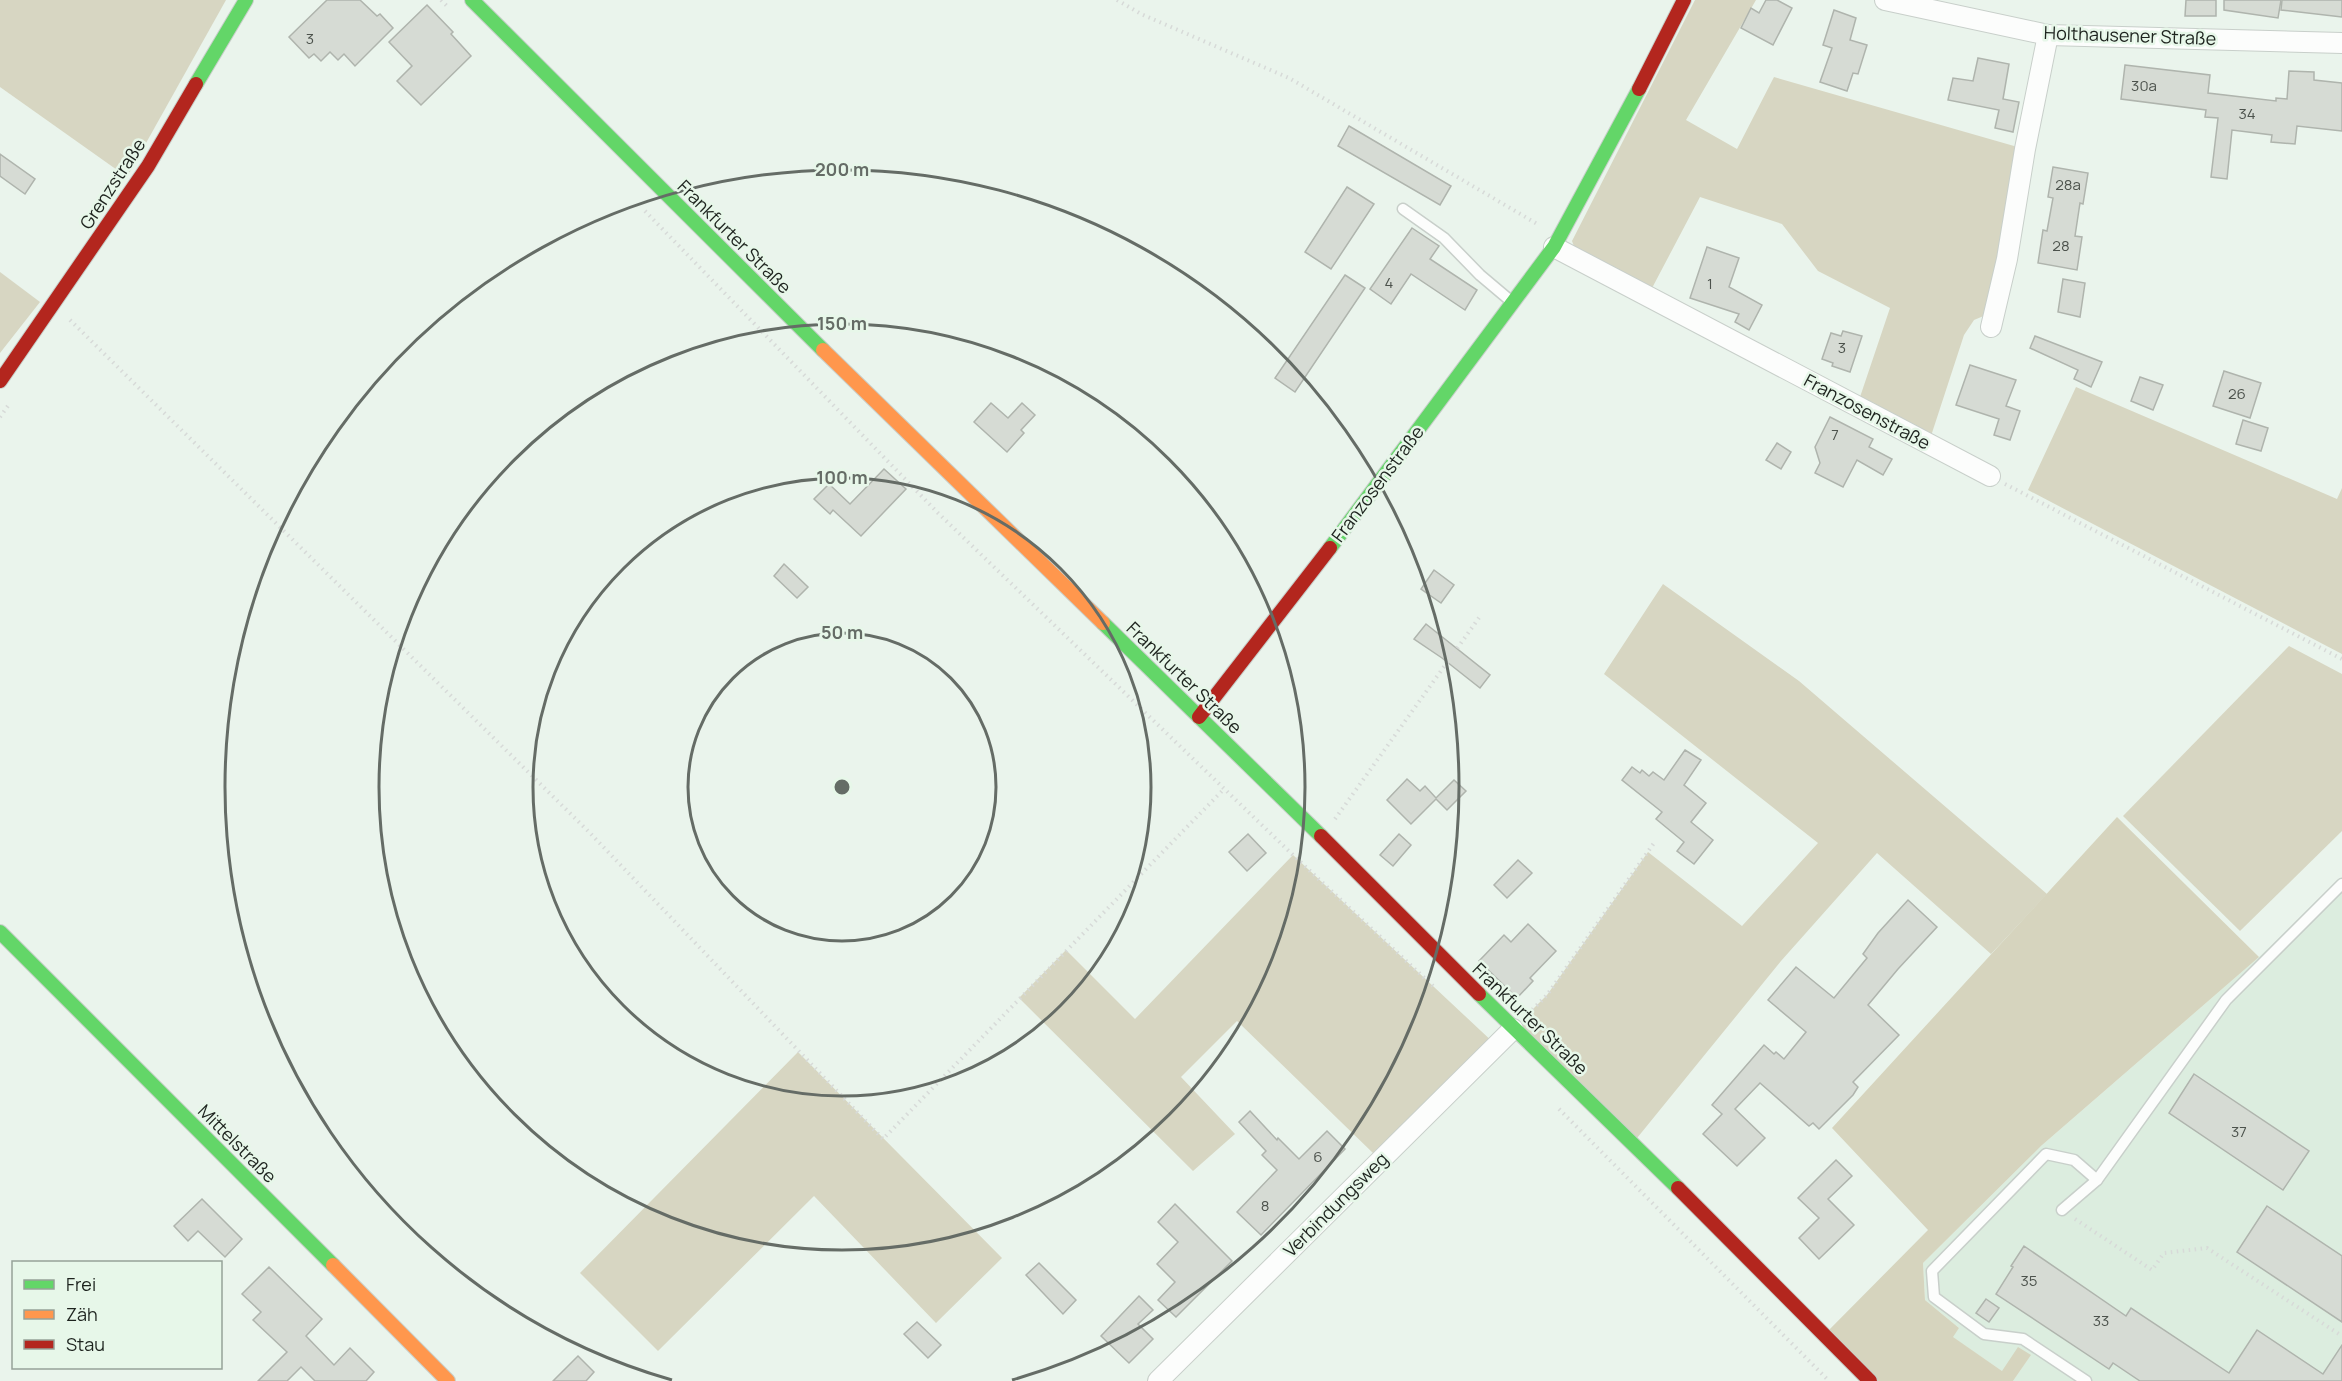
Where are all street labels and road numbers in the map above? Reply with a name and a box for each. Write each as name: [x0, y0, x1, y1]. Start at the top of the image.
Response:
street label: Holthausener Straße: [2043, 20, 2217, 50]
street label: Grenzstraße: [74, 133, 150, 233]
street label: Frankfurter Straße: [673, 174, 797, 298]
street label: Franzosenstraße: [1800, 368, 1935, 455]
street label: Franzosenstraße: [1326, 420, 1429, 546]
street label: Frankfurter Straße: [1122, 616, 1248, 739]
street label: Frankfurter Straße: [1468, 957, 1594, 1080]
street label: Mittelstraße: [193, 1099, 282, 1188]
street label: Verbindungsweg: [1278, 1147, 1393, 1262]

